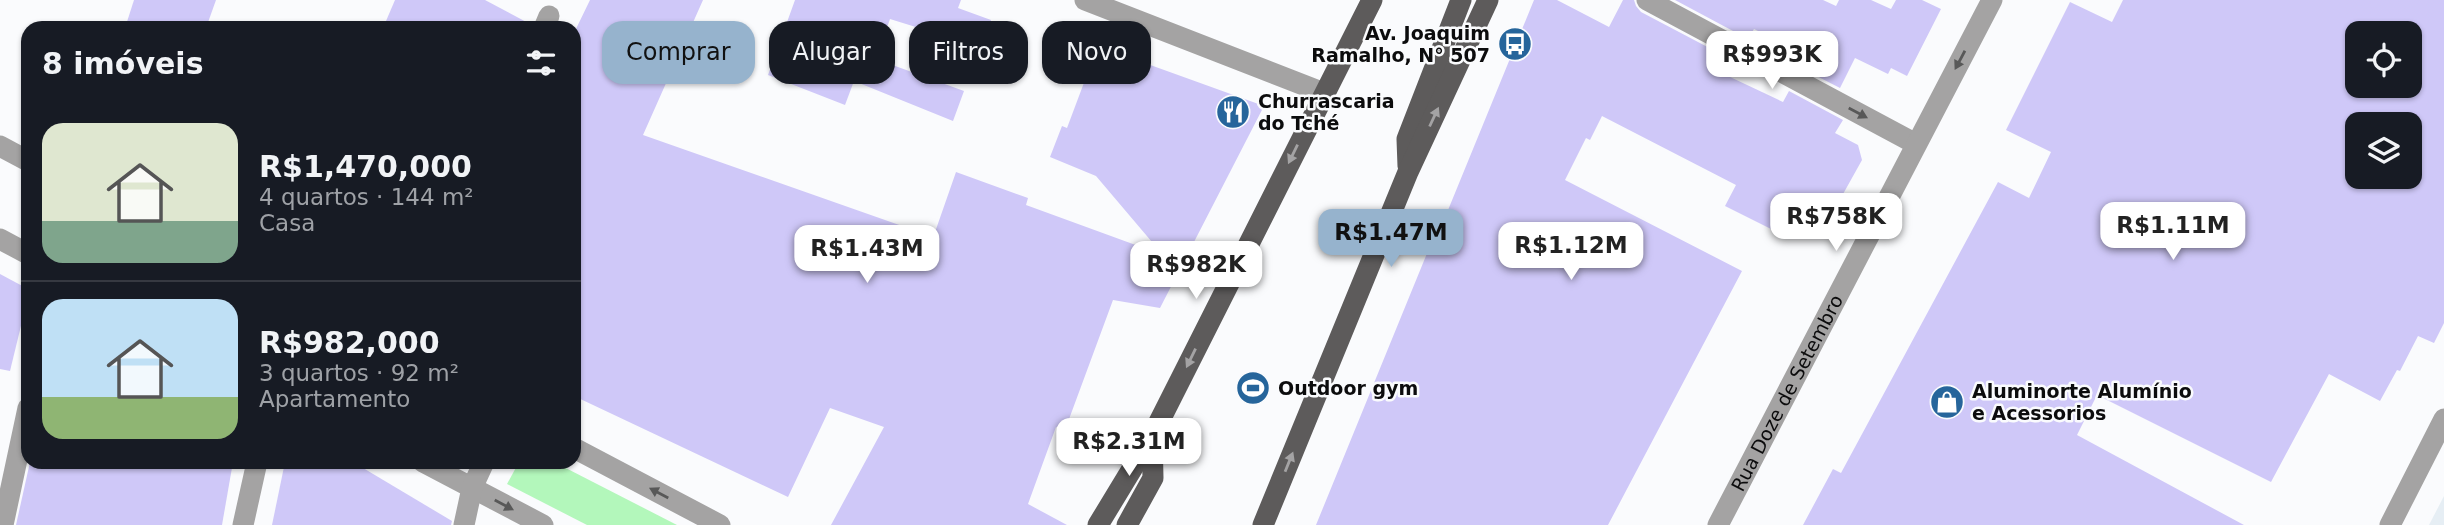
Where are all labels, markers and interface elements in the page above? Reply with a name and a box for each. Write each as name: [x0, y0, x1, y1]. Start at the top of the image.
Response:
chip: Comprar: [602, 21, 755, 84]
chip: Alugar: [769, 21, 895, 84]
chip: Filtros: [909, 21, 1028, 84]
chip: Novo: [1042, 21, 1151, 84]
map controls: [2345, 21, 2422, 189]
button: locate: [2345, 21, 2422, 98]
place label: Av. Joaquim Ramalho, N° 507: [1311, 22, 1490, 66]
bus stop icon: Av. Joaquim Ramalho, N° 507: [1496, 25, 1534, 63]
pin: R$993K: [1715, 32, 1829, 91]
text: R$993K: [1722, 41, 1822, 67]
icon: filters: [522, 44, 560, 82]
text: 8 imóveis: [42, 46, 204, 81]
one-way arrow: [1954, 51, 1966, 70]
place label: Churrascaria do Tché: [1258, 90, 1395, 134]
restaurant icon: Churrascaria do Tché: [1214, 93, 1252, 131]
one-way arrow: [1428, 107, 1440, 127]
one-way arrow: [1848, 108, 1868, 119]
button: layers: [2345, 112, 2422, 189]
one-way arrow: [1288, 144, 1299, 164]
text: R$1,470,000: [259, 149, 472, 184]
icon: home: [98, 151, 182, 235]
text: 4 quartos · 144 m²: [259, 184, 474, 210]
pin: R$758K: [1779, 194, 1893, 253]
pin: R$1.11M: [2108, 202, 2238, 262]
text: R$758K: [1786, 203, 1886, 229]
text: Casa: [259, 210, 315, 236]
pin: R$1.47M: [1326, 210, 1456, 269]
text: R$1.11M: [2116, 212, 2230, 238]
text: R$1.47M: [1334, 219, 1448, 245]
pin: R$1.12M: [1506, 222, 1636, 282]
pin: R$1.43M: [802, 226, 932, 285]
text: R$1.12M: [1514, 232, 1628, 258]
text: R$1.43M: [810, 235, 924, 261]
pin: R$982K: [1139, 242, 1253, 301]
text: R$982K: [1146, 251, 1246, 277]
street label: Rua Doze de Setembro: [1727, 291, 1847, 495]
text: R$982,000: [259, 325, 440, 360]
icon: home: [98, 327, 182, 411]
one-way arrow: [1186, 348, 1197, 368]
text: 3 quartos · 92 m²: [259, 360, 459, 386]
sports icon: Outdoor gym: [1234, 369, 1272, 407]
place label: Outdoor gym: [1278, 377, 1418, 399]
place label: Aluminorte Alumínio e Acessorios: [1972, 380, 2192, 424]
shop icon: Aluminorte Alumínio e Acessorios: [1928, 383, 1966, 421]
text: Apartamento: [259, 386, 410, 412]
pin: R$2.31M: [1064, 419, 1194, 478]
text: R$2.31M: [1072, 428, 1186, 454]
one-way arrow: [1283, 451, 1294, 472]
one-way arrow: [650, 487, 669, 499]
one-way arrow: [495, 499, 514, 511]

